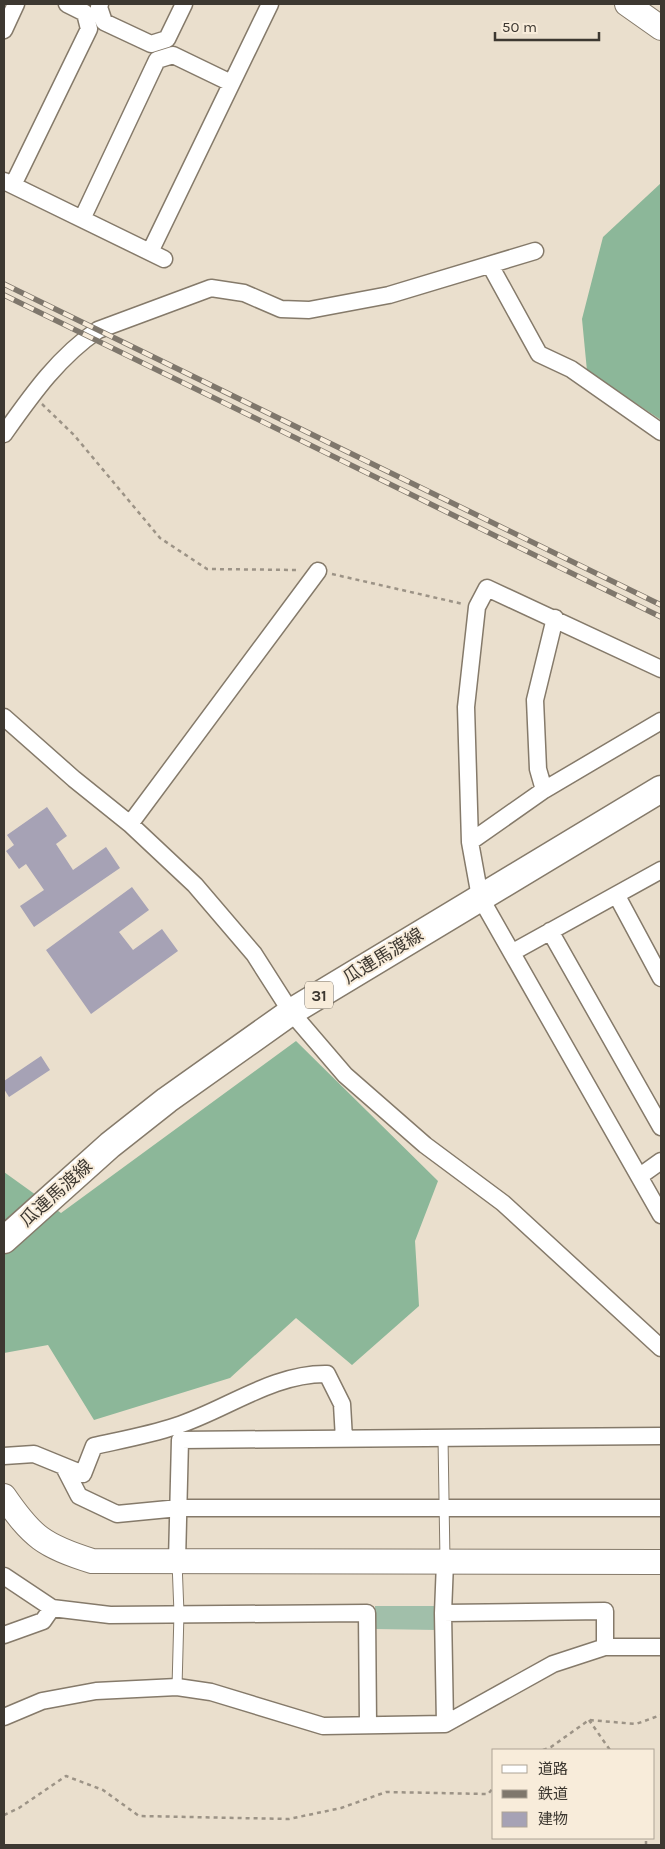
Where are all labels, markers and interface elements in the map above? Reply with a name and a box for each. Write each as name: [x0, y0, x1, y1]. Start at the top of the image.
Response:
scale bar: [495, 10, 599, 42]
text: 50 m: [502, 18, 537, 36]
street label: 瓜連馬渡線: [339, 923, 427, 989]
road number: 31: [305, 982, 333, 1008]
street label: 瓜連馬渡線: [15, 1155, 97, 1231]
legend: [492, 1749, 655, 1839]
text: 道路: [538, 1760, 568, 1778]
text: 鉄道: [538, 1785, 568, 1803]
text: 建物: [538, 1810, 568, 1828]

